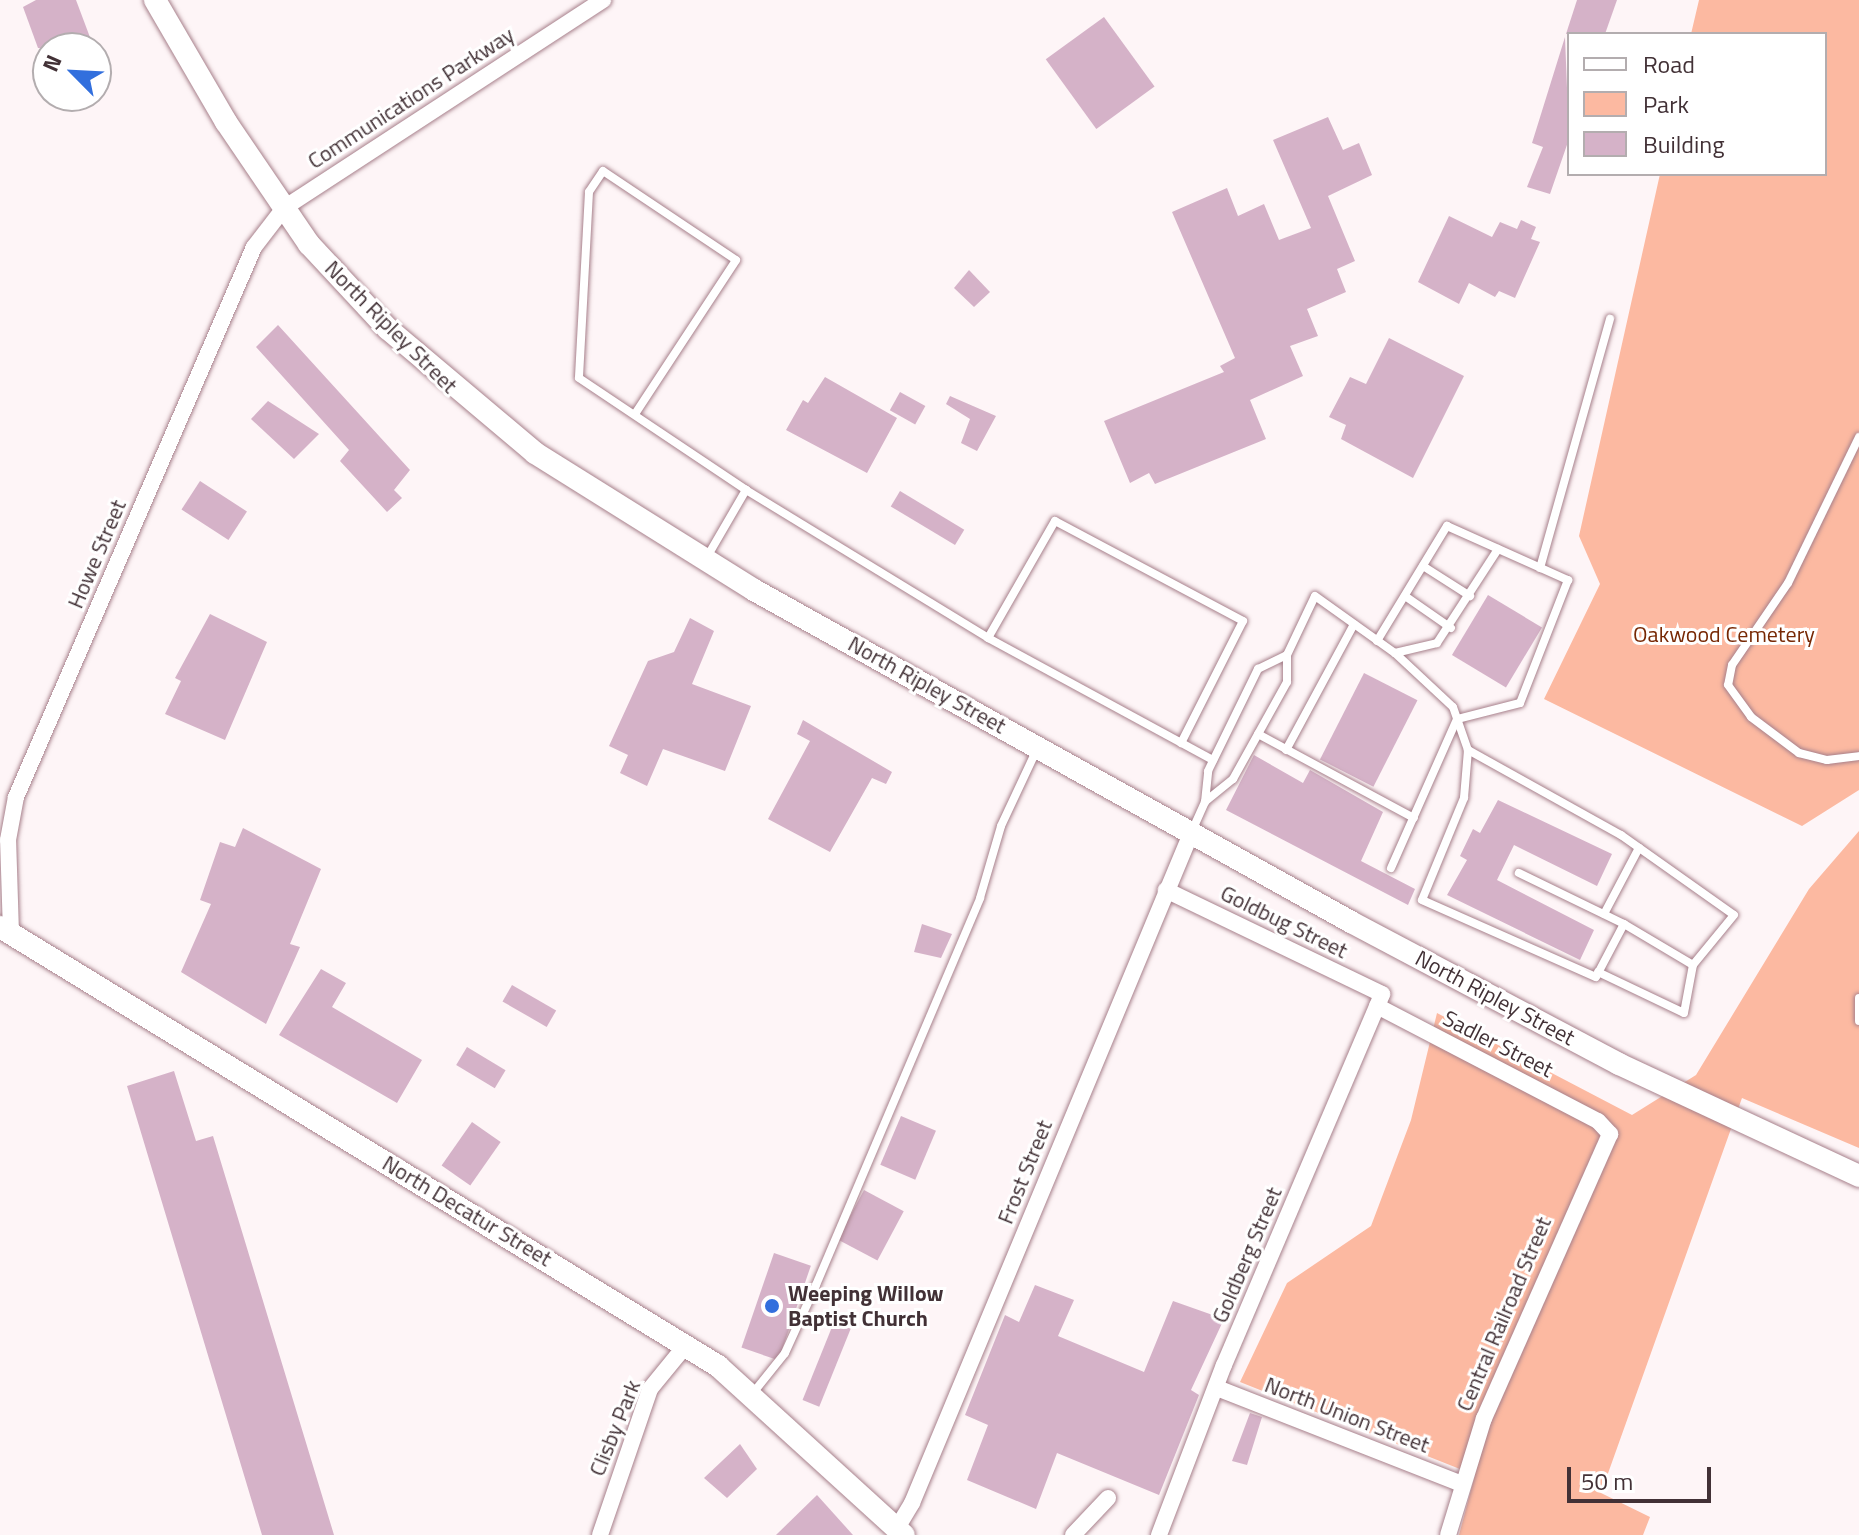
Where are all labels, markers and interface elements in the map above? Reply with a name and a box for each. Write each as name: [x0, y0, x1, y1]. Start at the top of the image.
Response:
street label: Communications Parkway: [303, 21, 519, 175]
north arrow: [32, 32, 112, 112]
legend: [1567, 32, 1827, 176]
text: Road: [1643, 46, 1695, 82]
text: N: [33, 49, 71, 77]
text: Park: [1643, 86, 1689, 122]
text: Building: [1643, 126, 1725, 162]
street label: North Ripley Street: [319, 255, 463, 399]
street label: Howe Street: [62, 496, 132, 612]
park label: Oakwood Cemetery: [1633, 622, 1815, 648]
street label: North Ripley Street: [843, 631, 1011, 739]
street label: Goldbug Street: [1216, 880, 1352, 964]
street label: North Ripley Street: [1411, 945, 1579, 1051]
street label: Sadler Street: [1439, 1005, 1557, 1083]
street label: Frost Street: [992, 1116, 1058, 1228]
street label: North Decatur Street: [378, 1150, 556, 1272]
street label: Goldberg Street: [1207, 1183, 1287, 1327]
street label: Central Railroad Street: [1451, 1213, 1557, 1415]
place label: Weeping Willow Baptist Church: [788, 1280, 944, 1332]
marker: Weeping Willow Baptist Church: [763, 1297, 781, 1315]
street label: North Union Street: [1261, 1371, 1433, 1459]
street label: Clisby Park: [584, 1376, 646, 1480]
scale bar: [1571, 1451, 1715, 1501]
text: 50 m: [1581, 1463, 1633, 1499]

